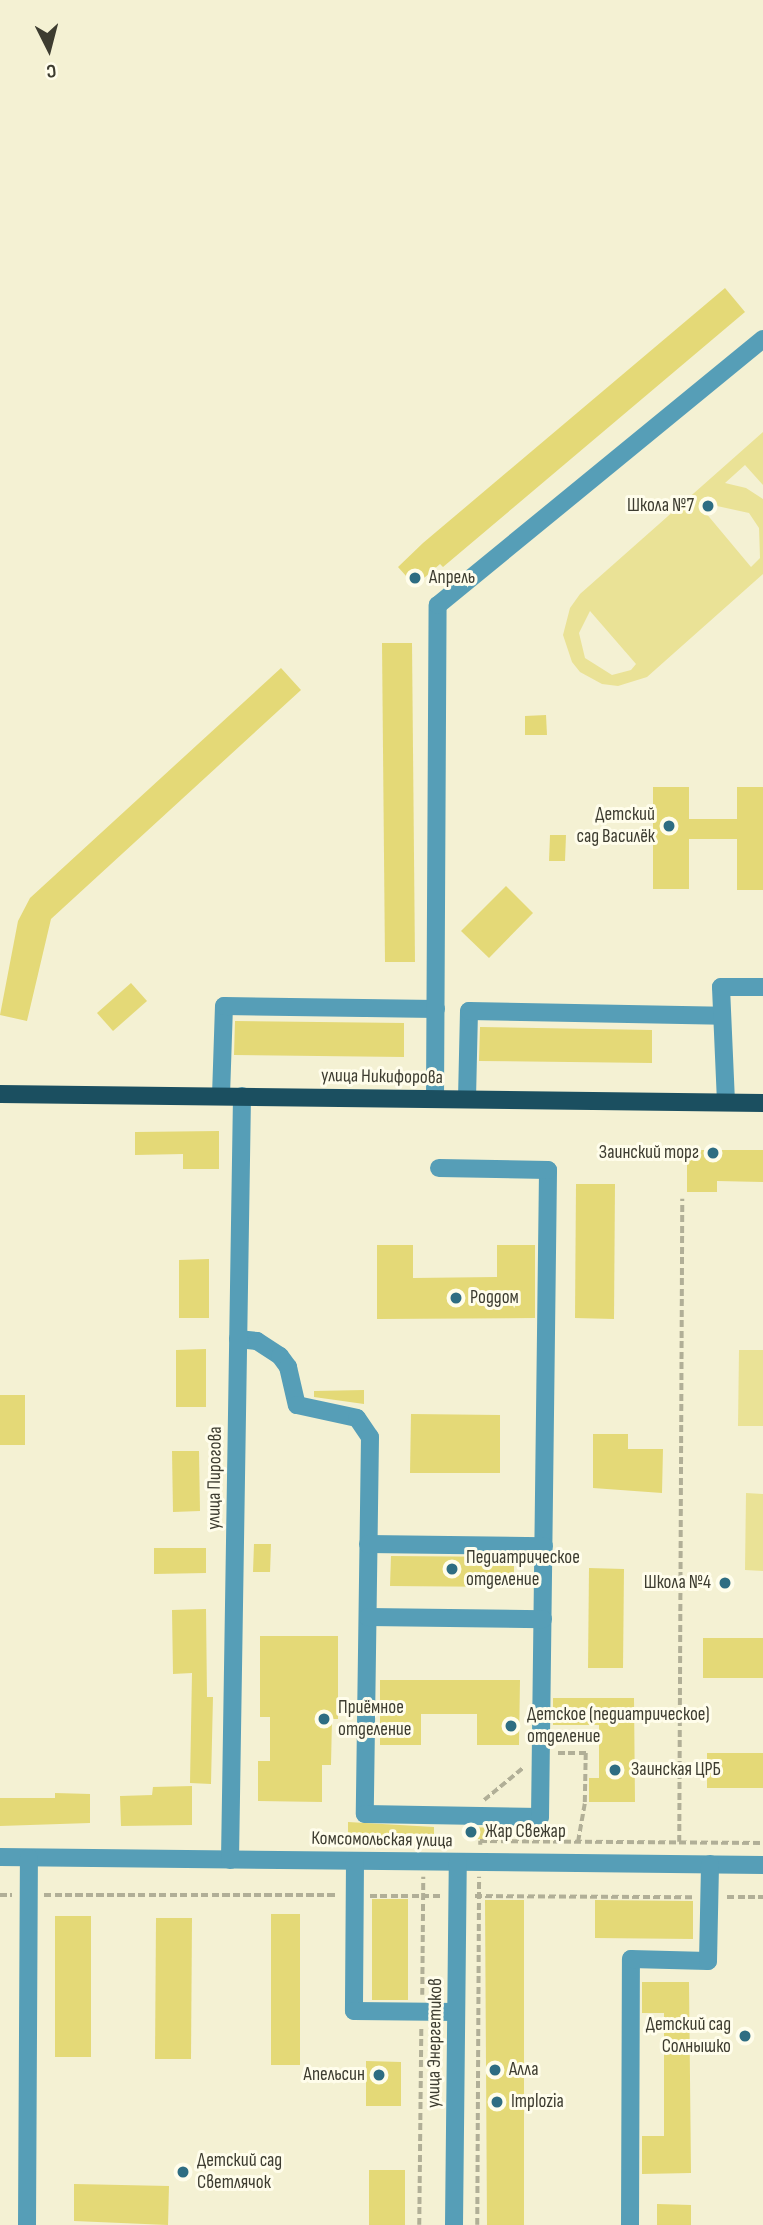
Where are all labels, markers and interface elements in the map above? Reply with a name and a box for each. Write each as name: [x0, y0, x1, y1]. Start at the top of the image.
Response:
north arrow: [14, 14, 84, 84]
text: С: [45, 58, 57, 82]
place label: Школа №7: [627, 495, 694, 517]
marker: Школа №7: [700, 498, 716, 514]
place label: Апрель: [429, 567, 475, 589]
marker: Апрель: [407, 570, 423, 586]
place label: Детский сад Василёк: [577, 804, 655, 848]
marker: Детский сад Василёк: [661, 818, 677, 834]
street label: улица Никифорова: [321, 1065, 443, 1089]
place label: Заинский торг: [599, 1142, 699, 1164]
marker: Заинский торг: [705, 1145, 721, 1161]
place label: Роддом: [470, 1287, 519, 1309]
marker: Роддом: [448, 1290, 464, 1306]
street label: улица Пирогова: [203, 1426, 227, 1530]
place label: Педиатрическое отделение: [466, 1547, 580, 1591]
marker: Педиатрическое отделение: [444, 1561, 460, 1577]
place label: Школа №4: [644, 1572, 711, 1594]
marker: Школа №4: [717, 1575, 733, 1591]
place label: Приёмное отделение: [338, 1697, 411, 1741]
place label: Детское (педиатрическое) отделение: [527, 1704, 710, 1748]
marker: Приёмное отделение: [316, 1711, 332, 1727]
marker: Детское (педиатрическое) отделение: [501, 1716, 521, 1736]
place label: Заинская ЦРБ: [631, 1759, 721, 1781]
marker: Заинская ЦРБ: [605, 1760, 625, 1780]
place label: Жар Свежар: [485, 1821, 566, 1843]
marker: Жар Свежар: [463, 1824, 479, 1840]
street label: Комсомольская улица: [311, 1827, 453, 1853]
street label: улица Энергетиков: [422, 1978, 448, 2108]
place label: Детский сад Солнышко: [646, 2014, 731, 2058]
marker: Детский сад Солнышко: [737, 2028, 753, 2044]
place label: Алла: [509, 2059, 539, 2081]
marker: Алла: [487, 2062, 503, 2078]
place label: Апельсин: [303, 2064, 365, 2086]
marker: Апельсин: [371, 2067, 387, 2083]
place label: Implozia: [511, 2091, 564, 2113]
marker: Implozia: [489, 2094, 505, 2110]
place label: Детский сад Светлячок: [197, 2150, 282, 2194]
marker: Детский сад Светлячок: [175, 2164, 191, 2180]

